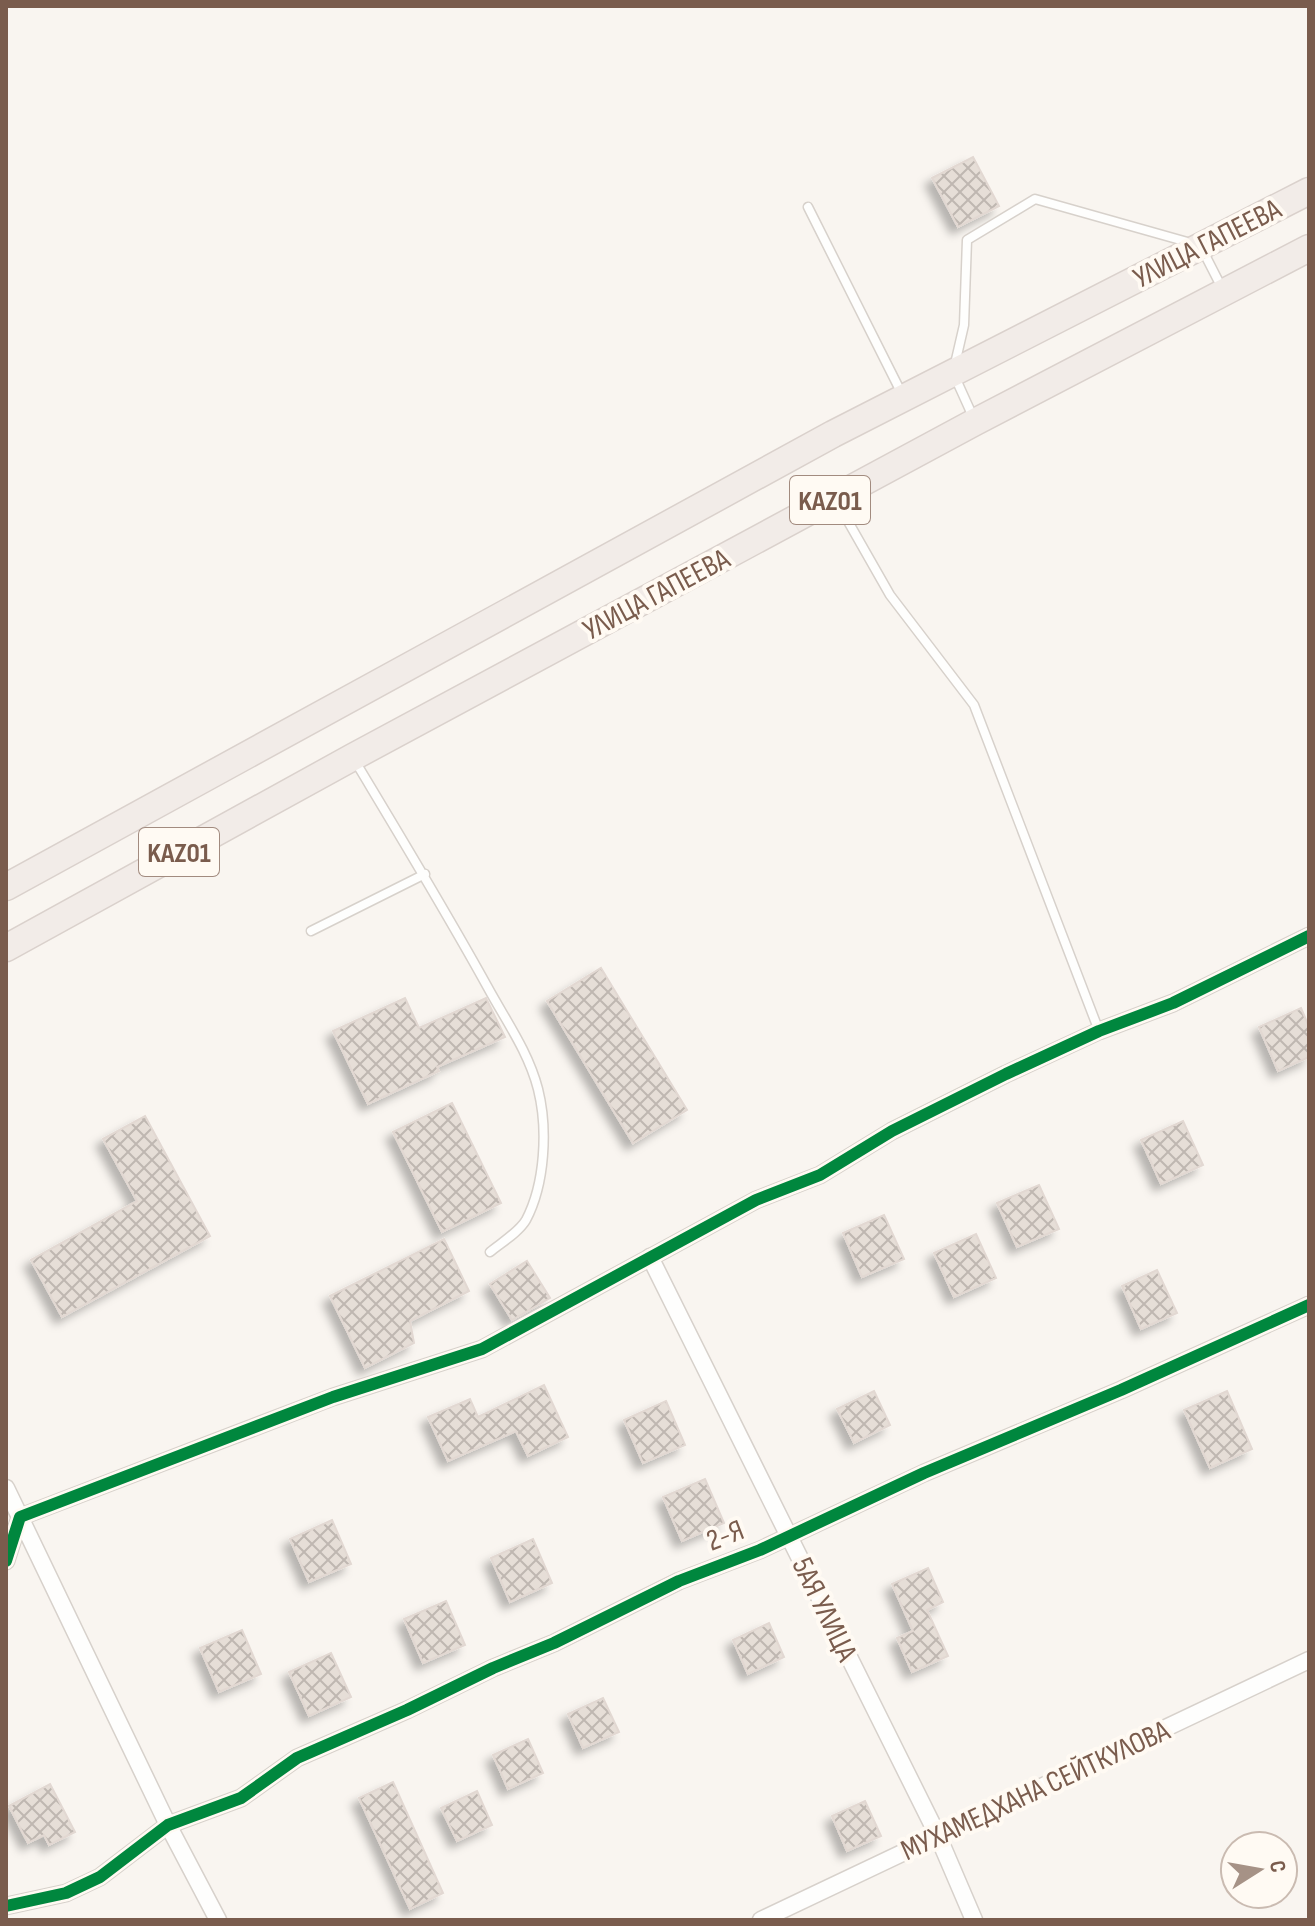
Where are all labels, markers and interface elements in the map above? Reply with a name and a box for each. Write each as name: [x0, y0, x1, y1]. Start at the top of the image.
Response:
street label: УЛИЦА ГАПЕЕВА: [1128, 191, 1287, 296]
road number: KАZ01: [790, 476, 870, 524]
street label: УЛИЦА ГАПЕЕВА: [577, 541, 736, 649]
road number: KАZ01: [139, 828, 219, 876]
street label: 2-Я: [702, 1512, 749, 1559]
street label: 5АЯ УЛИЦА: [784, 1552, 865, 1667]
street label: МУХАМЕДХАНА СЕЙТКУЛОВА: [895, 1713, 1176, 1869]
north arrow: [1219, 1830, 1299, 1910]
text: С: [1263, 1858, 1291, 1875]

